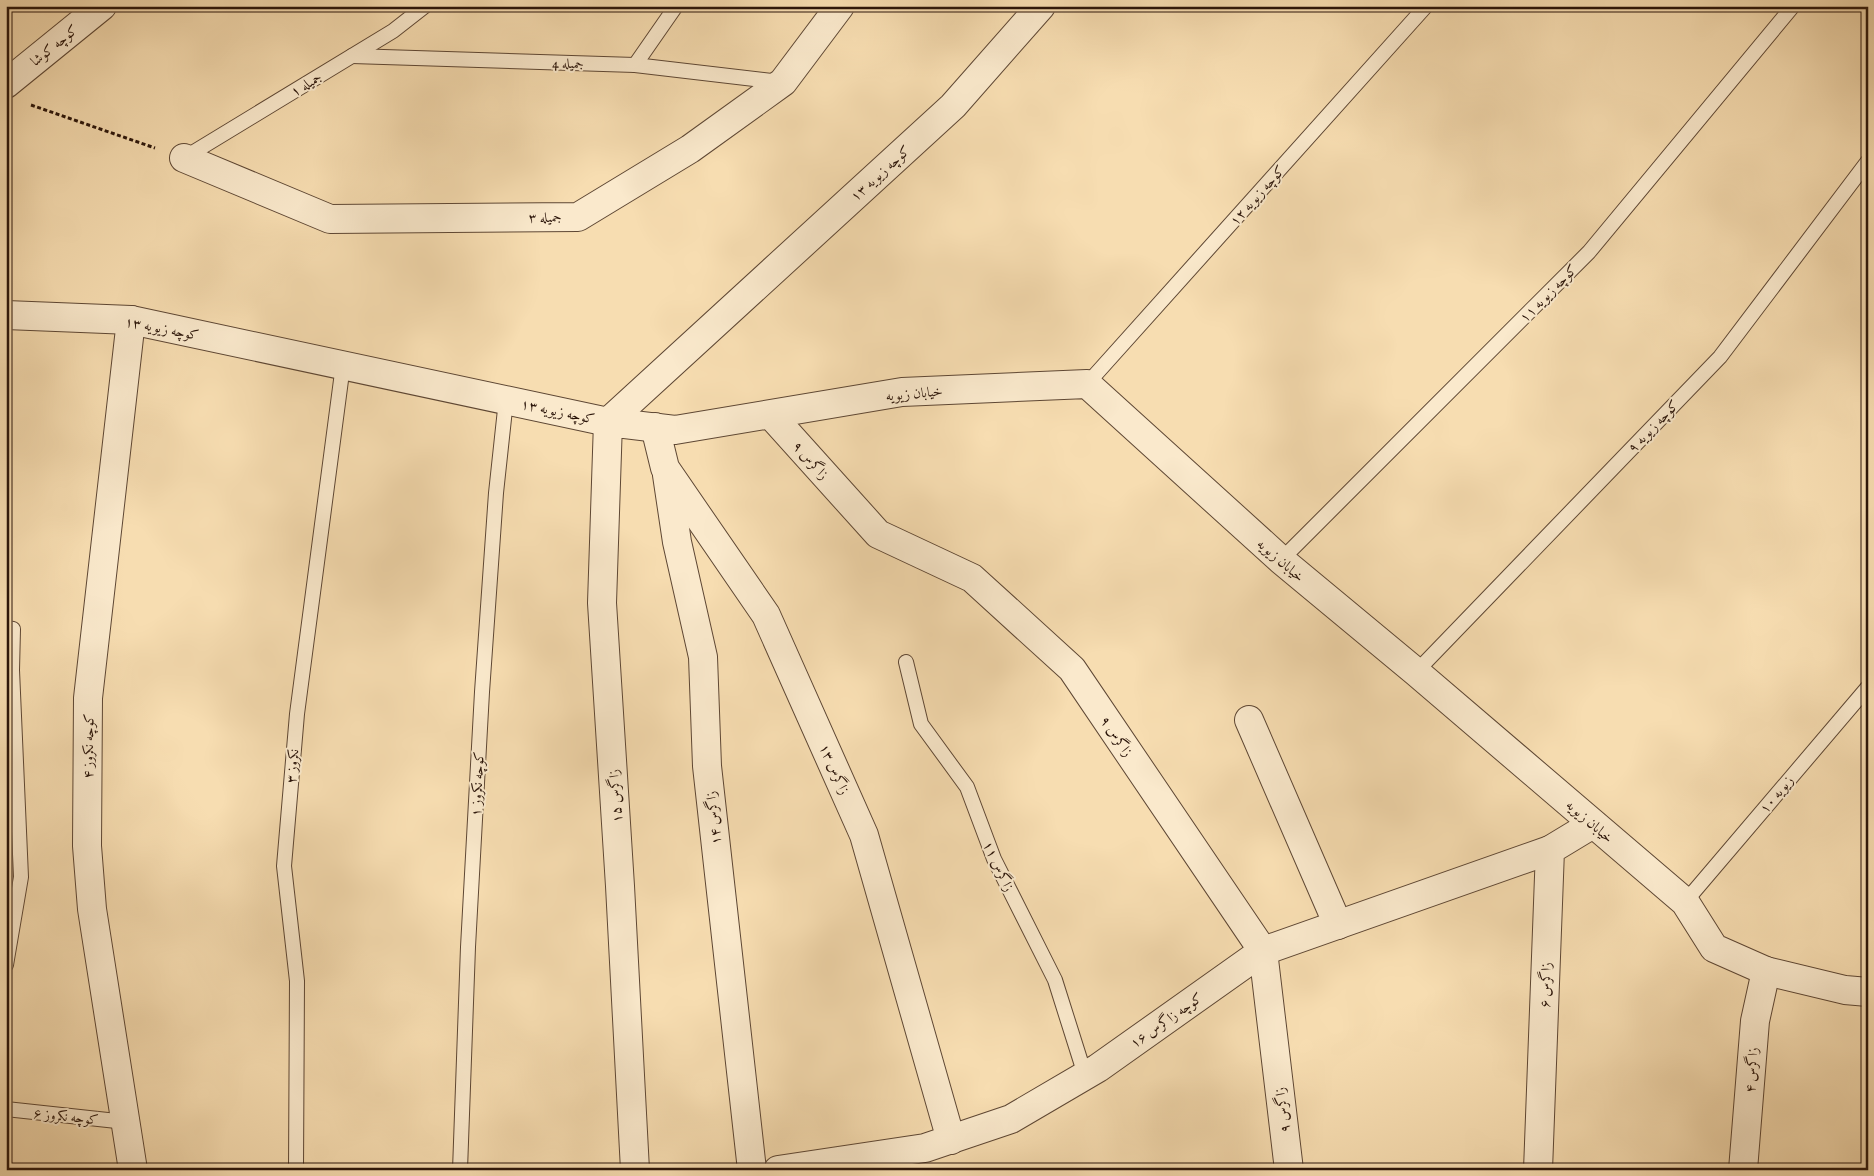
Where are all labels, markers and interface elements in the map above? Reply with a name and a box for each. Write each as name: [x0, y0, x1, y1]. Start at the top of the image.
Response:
street label: کوچه کوشا: [27, 21, 82, 70]
street label: جمیله 4: [552, 54, 584, 74]
street label: جمیله ۱: [288, 69, 325, 101]
street label: کوچه زیویه ۱۳: [847, 142, 914, 205]
street label: کوچه زیویه ۱۲: [1226, 162, 1289, 229]
street label: جمیله ۳: [528, 209, 562, 227]
street label: کوچه زیویه ۱۱: [1516, 261, 1582, 327]
street label: کوچه زیویه ۱۳: [123, 313, 200, 345]
street label: خیابان زیویه: [885, 383, 943, 405]
street label: کوچه زیویه ۱۳: [519, 395, 596, 429]
street label: کوچه زیویه ۹: [1624, 396, 1683, 457]
street label: زاگرس ۹: [788, 437, 833, 484]
street label: خیابان زیویه: [1253, 535, 1308, 586]
street label: زاگرس ۹: [1096, 712, 1137, 760]
street label: کوچه نکروز ۴: [79, 713, 99, 779]
street label: زاگرس ۱۳: [815, 741, 854, 798]
street label: نکروز ۳: [283, 748, 303, 784]
street label: کوچه نکروز ۱: [467, 751, 489, 817]
street label: زاگرس ۱۵: [604, 768, 627, 823]
street label: زیویه ۱۰: [1756, 772, 1798, 817]
street label: زاگرس ۱۴: [701, 790, 726, 846]
street label: خیابان زیویه: [1562, 796, 1617, 847]
street label: زاگرس ۱۱: [979, 838, 1019, 895]
street label: زاگرس ۶: [1535, 962, 1556, 1008]
street label: کوچه زاگرس ۱۶: [1126, 988, 1206, 1052]
street label: زاگرس ۴: [1740, 1047, 1763, 1093]
street label: زاگرس ۹: [1270, 1086, 1295, 1134]
street label: کوچه نکروز ۶: [33, 1105, 99, 1129]

